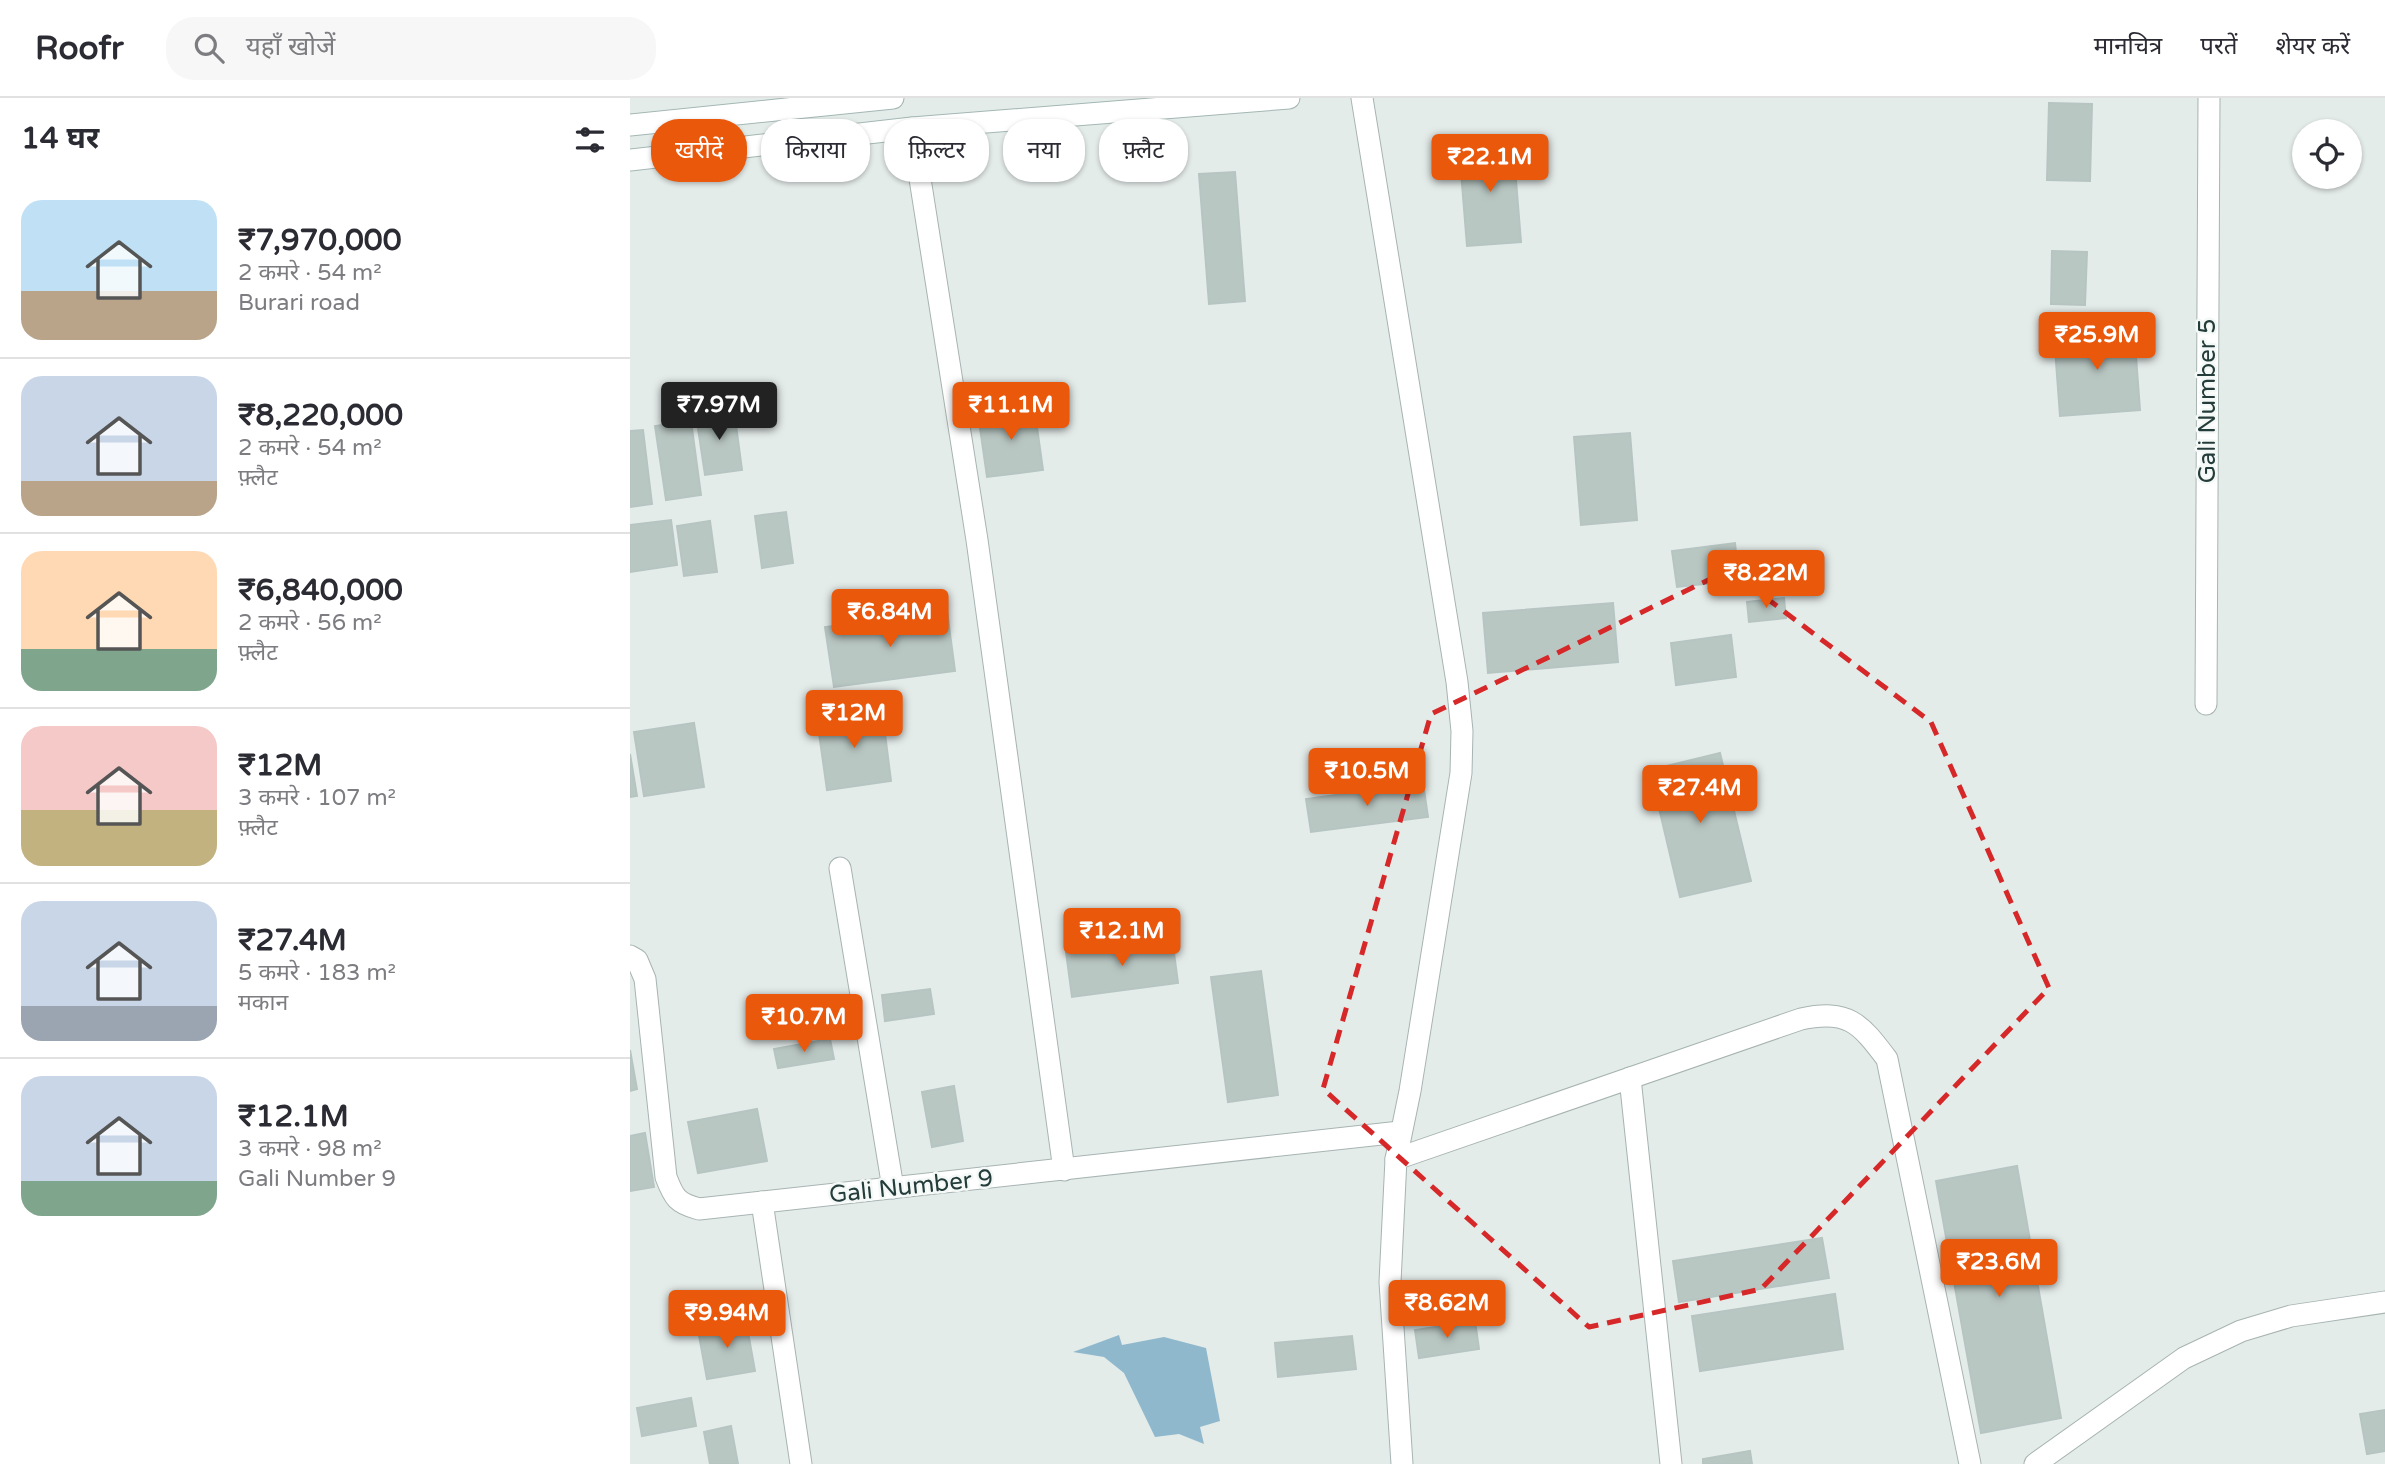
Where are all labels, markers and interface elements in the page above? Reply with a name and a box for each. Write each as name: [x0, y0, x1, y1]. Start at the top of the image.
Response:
search box: [166, 17, 656, 80]
text: Roofr: [35, 29, 124, 68]
icon: search: [190, 29, 228, 67]
text: यहाँ खोजें: [246, 31, 335, 62]
text: मानचित्र: [2094, 32, 2162, 61]
text: परतें: [2200, 32, 2237, 61]
text: शेयर करें: [2275, 32, 2350, 61]
chip: खरीदें: [651, 119, 747, 182]
chip: किराया: [761, 119, 870, 182]
chip: फ़िल्टर: [884, 119, 989, 182]
chip: नया: [1003, 119, 1085, 182]
chip: फ़्लैट: [1099, 119, 1188, 182]
map controls: [2292, 119, 2362, 189]
button: locate: [2292, 119, 2362, 189]
text: 14 घर: [21, 120, 99, 157]
icon: filters: [571, 121, 609, 159]
pin: ₹22.1M: [1433, 134, 1547, 194]
text: ₹22.1M: [1448, 143, 1533, 171]
text: ₹7,970,000: [238, 222, 402, 259]
icon: home: [77, 228, 161, 312]
text: 2 कमरे · 54 m²: [238, 259, 382, 287]
text: Burari road: [238, 289, 360, 317]
pin: ₹25.9M: [2040, 313, 2154, 372]
street label: Gali Number 5: [2193, 319, 2222, 483]
text: ₹25.9M: [2055, 321, 2139, 349]
pin: ₹7.97M: [662, 382, 776, 442]
pin: ₹11.1M: [954, 382, 1068, 442]
text: ₹7.97M: [677, 391, 761, 419]
text: ₹11.1M: [969, 391, 1054, 419]
text: ₹8,220,000: [238, 397, 403, 434]
icon: home: [77, 404, 161, 488]
text: 2 कमरे · 54 m²: [238, 434, 382, 462]
text: फ़्लैट: [238, 464, 278, 492]
pin: ₹8.22M: [1709, 550, 1823, 610]
text: ₹8.22M: [1724, 559, 1809, 587]
text: ₹6,840,000: [238, 572, 403, 609]
icon: home: [77, 579, 161, 663]
pin: ₹6.84M: [833, 589, 947, 649]
text: ₹6.84M: [848, 598, 932, 626]
text: 2 कमरे · 56 m²: [238, 609, 382, 637]
text: फ़्लैट: [238, 639, 278, 667]
pin: ₹12M: [813, 690, 895, 750]
text: ₹12M: [822, 699, 886, 727]
text: ₹12M: [238, 747, 322, 784]
pin: ₹10.5M: [1310, 748, 1424, 808]
icon: home: [77, 754, 161, 838]
text: ₹10.5M: [1325, 757, 1410, 785]
pin: ₹27.4M: [1643, 766, 1757, 825]
text: ₹27.4M: [1658, 774, 1742, 802]
text: 3 कमरे · 107 m²: [238, 784, 396, 812]
text: फ़्लैट: [238, 814, 278, 842]
pin: ₹12.1M: [1065, 908, 1179, 968]
text: ₹12.1M: [1080, 917, 1165, 945]
text: ₹27.4M: [238, 922, 347, 959]
icon: home: [77, 929, 161, 1013]
text: 5 कमरे · 183 m²: [238, 959, 396, 987]
text: मकान: [238, 989, 288, 1017]
pin: ₹10.7M: [747, 995, 861, 1054]
text: ₹10.7M: [762, 1003, 846, 1031]
text: ₹12.1M: [238, 1098, 349, 1135]
icon: home: [77, 1104, 161, 1188]
text: 3 कमरे · 98 m²: [238, 1135, 382, 1163]
street label: Gali Number 9: [828, 1163, 994, 1210]
text: Gali Number 9: [238, 1165, 396, 1193]
pin: ₹23.6M: [1942, 1240, 2056, 1299]
text: ₹23.6M: [1957, 1248, 2042, 1276]
pin: ₹8.62M: [1390, 1280, 1504, 1340]
text: ₹8.62M: [1405, 1289, 1490, 1317]
pin: ₹9.94M: [670, 1290, 784, 1350]
text: ₹9.94M: [685, 1299, 770, 1327]

